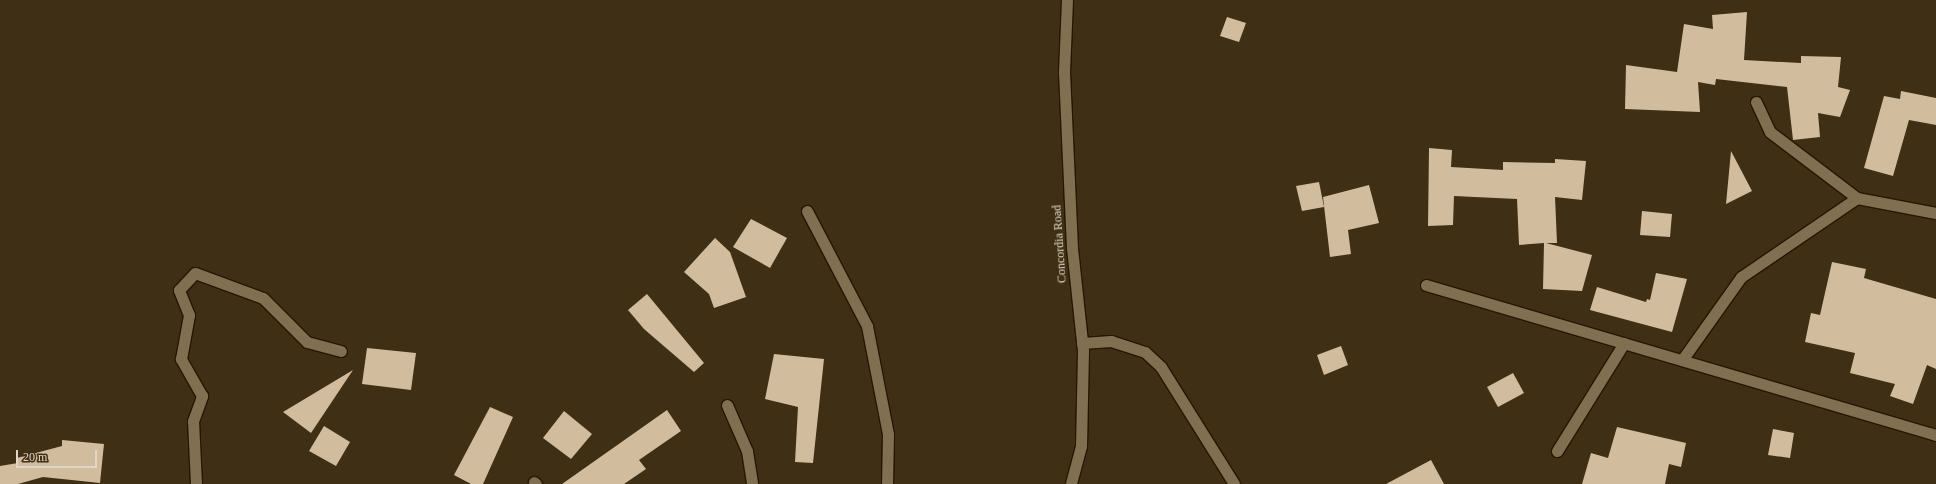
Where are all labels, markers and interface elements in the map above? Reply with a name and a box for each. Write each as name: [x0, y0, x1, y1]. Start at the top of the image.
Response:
street label: Concordia Road: [1050, 204, 1070, 284]
scale bar: [18, 442, 99, 468]
text: 20 m: [23, 450, 47, 464]

